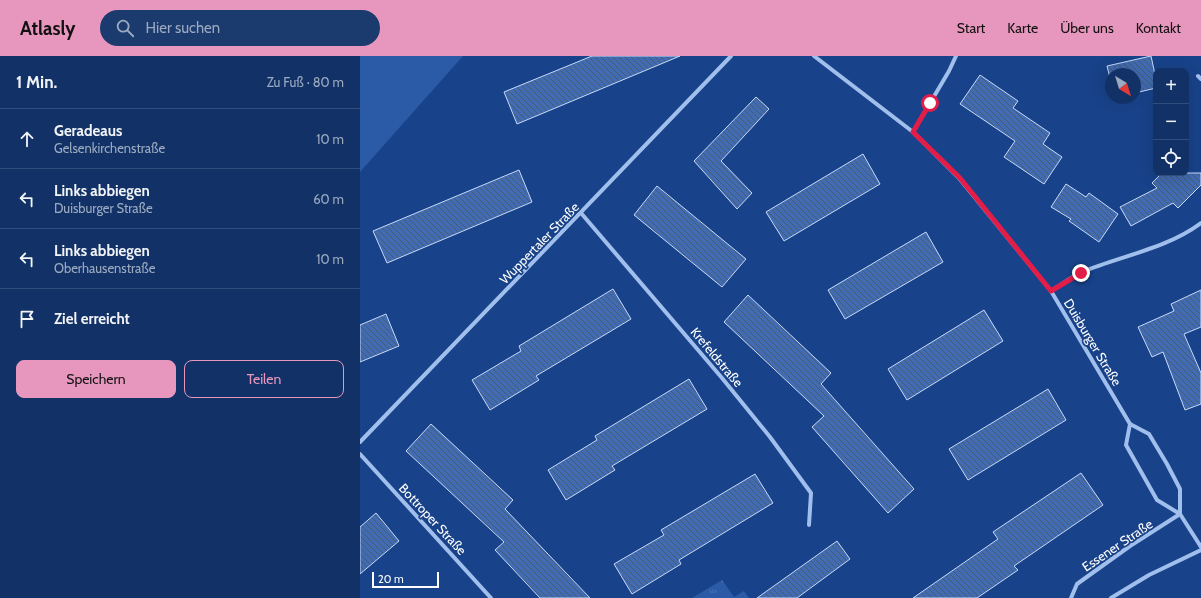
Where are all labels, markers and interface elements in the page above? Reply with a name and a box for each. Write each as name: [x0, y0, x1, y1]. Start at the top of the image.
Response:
search box: [100, 10, 380, 46]
text: Atlasly: [20, 17, 76, 40]
icon: search: [114, 17, 136, 39]
text: Hier suchen: [146, 19, 220, 37]
text: Start: [957, 19, 985, 37]
text: Karte: [1007, 19, 1038, 37]
text: Über uns: [1060, 19, 1114, 37]
text: Kontakt: [1136, 19, 1181, 37]
north arrow: [1105, 68, 1141, 104]
map controls: [1153, 68, 1189, 176]
button: +: [1153, 68, 1189, 104]
text: 1 Min.: [16, 72, 57, 92]
text: Zu Fuß · 80 m: [267, 74, 344, 90]
route start: [921, 94, 939, 112]
button: −: [1153, 104, 1189, 140]
text: Geradeaus: [54, 122, 122, 140]
icon: ahead: [16, 128, 38, 150]
text: 10 m: [316, 131, 344, 147]
text: Gelsenkirchenstraße: [54, 140, 165, 156]
button: locate: [1153, 140, 1189, 176]
text: Links abbiegen: [54, 182, 150, 200]
icon: left: [16, 188, 38, 210]
text: 60 m: [313, 191, 344, 207]
street label: Wuppertaler Straße: [496, 199, 582, 287]
text: Duisburger Straße: [54, 200, 153, 216]
text: Links abbiegen: [54, 242, 150, 260]
icon: left: [16, 248, 38, 270]
text: 10 m: [316, 251, 344, 267]
text: Oberhausenstraße: [54, 260, 155, 276]
route end: [1072, 264, 1090, 282]
street label: Duisburger Straße: [1061, 296, 1125, 389]
icon: arrive: [16, 308, 38, 330]
text: Ziel erreicht: [54, 310, 130, 328]
street label: Krefeldstraße: [687, 324, 747, 390]
button: Speichern: [16, 360, 176, 398]
button: Teilen: [184, 360, 344, 398]
street label: Bottroper Straße: [396, 480, 470, 558]
street label: Essener Straße: [1079, 515, 1156, 574]
scale bar: [372, 570, 439, 589]
text: 20 m: [378, 572, 404, 586]

